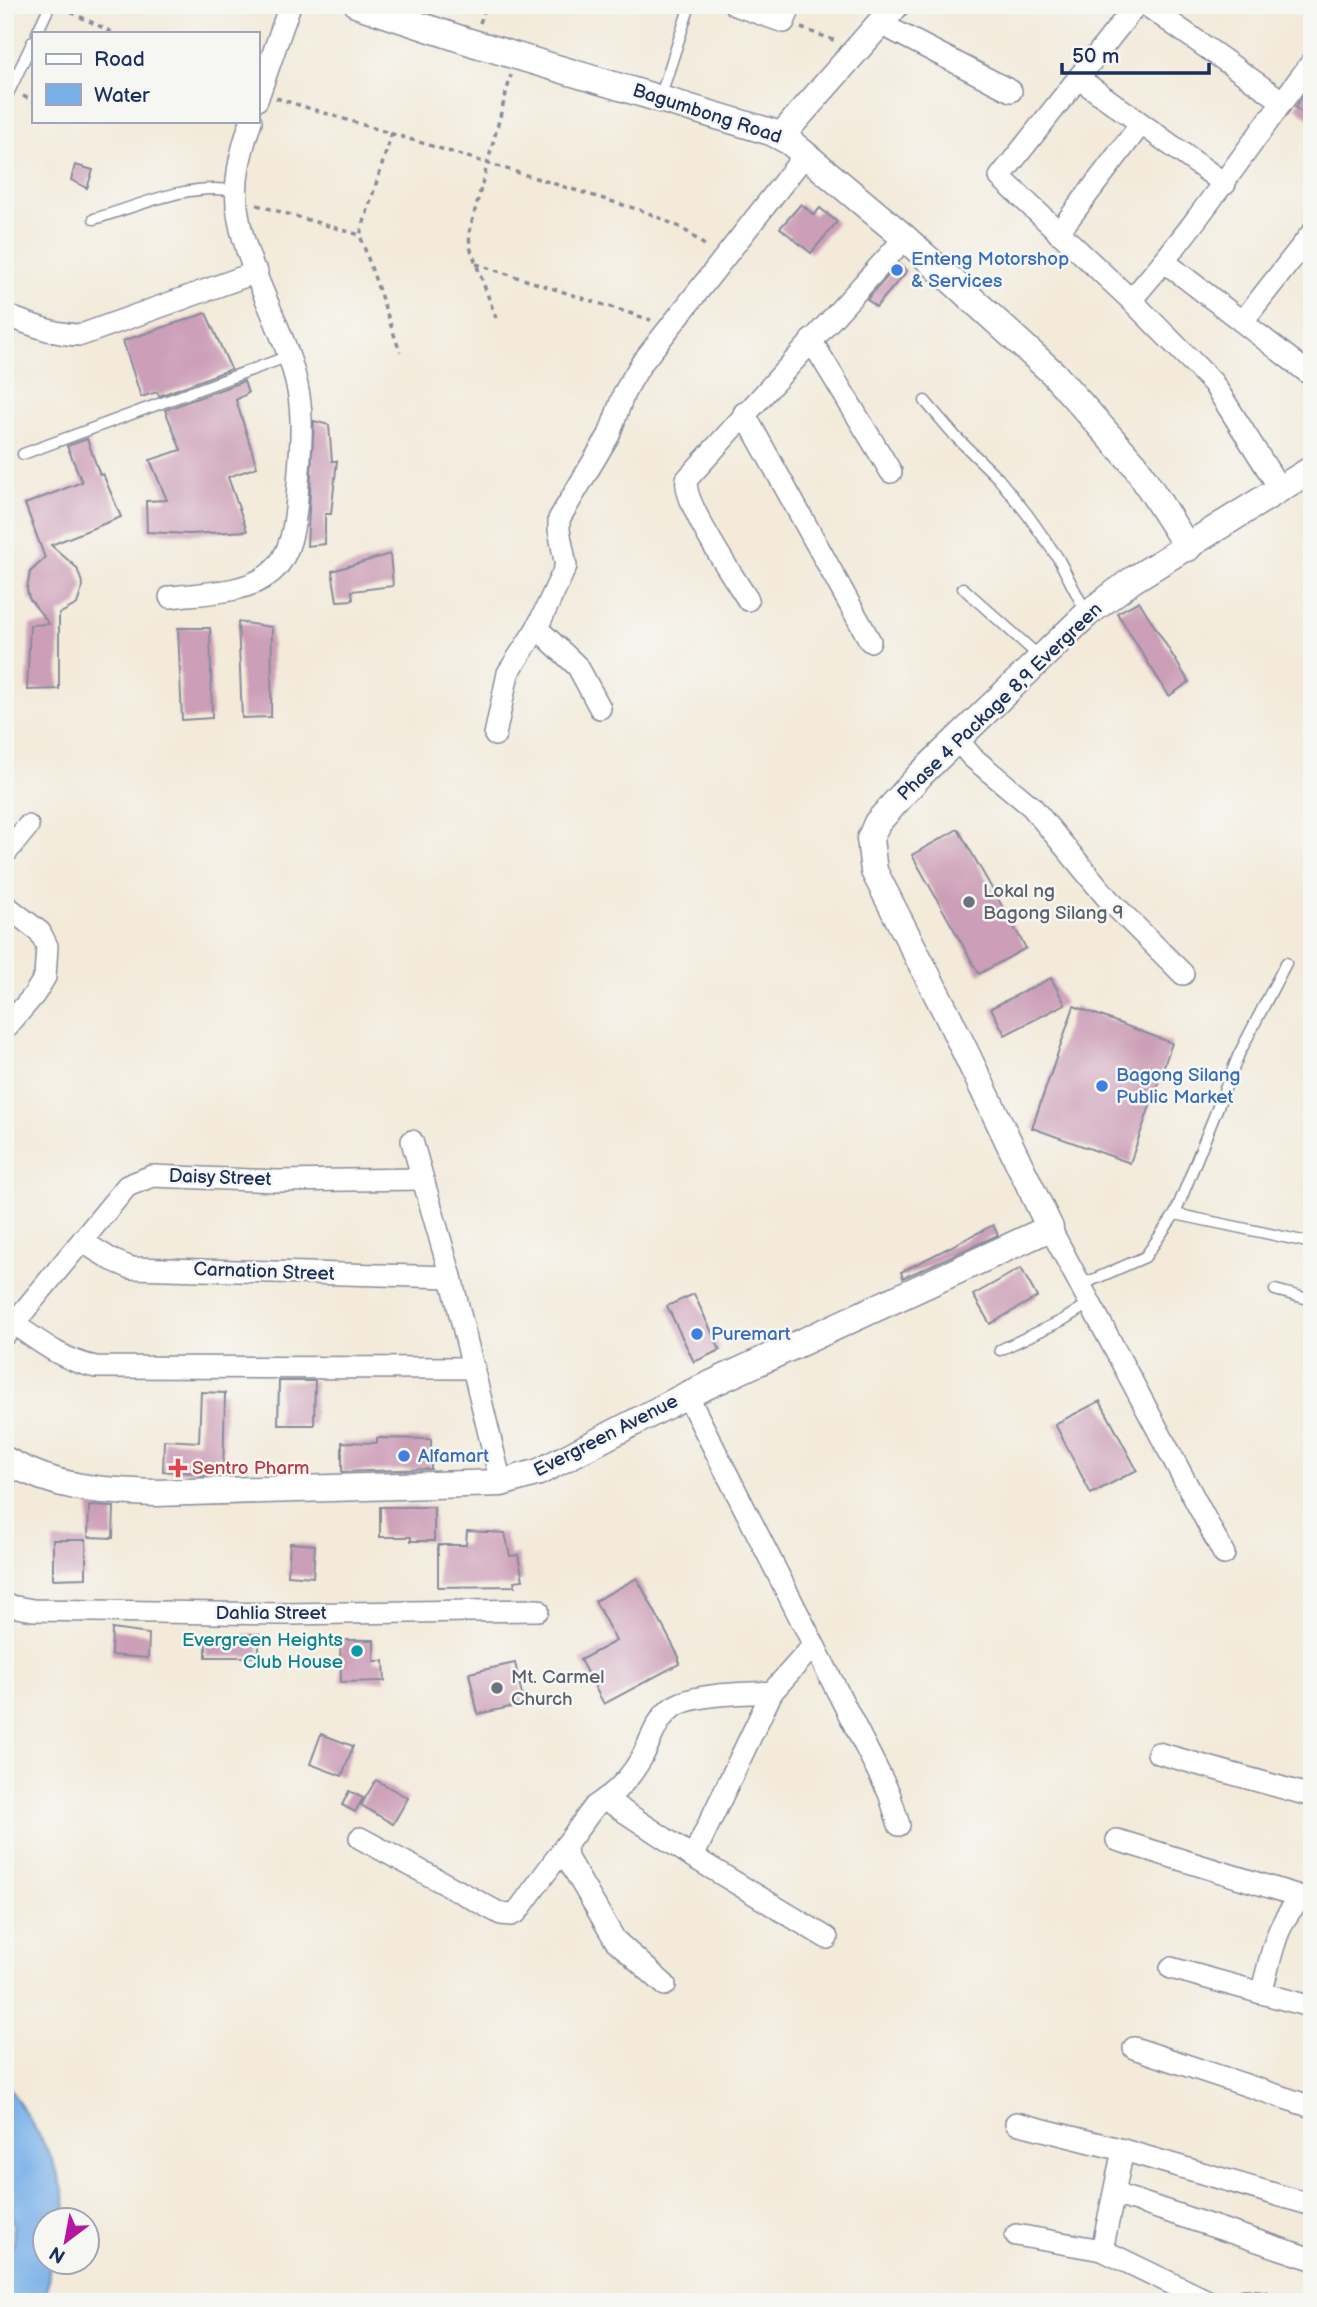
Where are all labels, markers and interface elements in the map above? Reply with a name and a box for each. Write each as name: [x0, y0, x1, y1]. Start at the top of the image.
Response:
legend: [32, 32, 259, 122]
scale bar: [1062, 32, 1208, 76]
text: 50 m: [1072, 44, 1119, 69]
text: Road: [94, 47, 145, 72]
street label: Bagumbong Road: [630, 79, 784, 149]
text: Water: [94, 83, 150, 108]
place label: Enteng Motorshop & Services: [911, 248, 1069, 293]
marker: Enteng Motorshop & Services: [889, 262, 905, 278]
street label: Phase 4 Package 8,9 Evergreen: [893, 598, 1107, 806]
place label: Lokal ng Bagong Silang 9: [983, 880, 1124, 925]
marker: Lokal ng Bagong Silang 9: [961, 894, 977, 910]
place label: Bagong Silang Public Market: [1116, 1064, 1240, 1109]
marker: Bagong Silang Public Market: [1094, 1078, 1110, 1094]
street label: Daisy Street: [168, 1165, 272, 1191]
street label: Carnation Street: [193, 1258, 335, 1286]
place label: Puremart: [711, 1323, 791, 1346]
marker: Puremart: [689, 1326, 705, 1342]
street label: Evergreen Avenue: [530, 1390, 682, 1482]
place label: Alfamart: [418, 1445, 489, 1468]
marker: Alfamart: [396, 1448, 412, 1464]
place label: Sentro Pharm: [192, 1457, 310, 1480]
marker: Sentro Pharm: [170, 1460, 186, 1476]
street label: Dahlia Street: [215, 1602, 327, 1625]
place label: Evergreen Heights Club House: [182, 1629, 343, 1674]
marker: Evergreen Heights Club House: [349, 1643, 365, 1659]
place label: Mt. Carmel Church: [511, 1666, 604, 1711]
marker: Mt. Carmel Church: [489, 1680, 505, 1696]
north arrow: [32, 2206, 102, 2276]
text: N: [46, 2241, 70, 2268]

